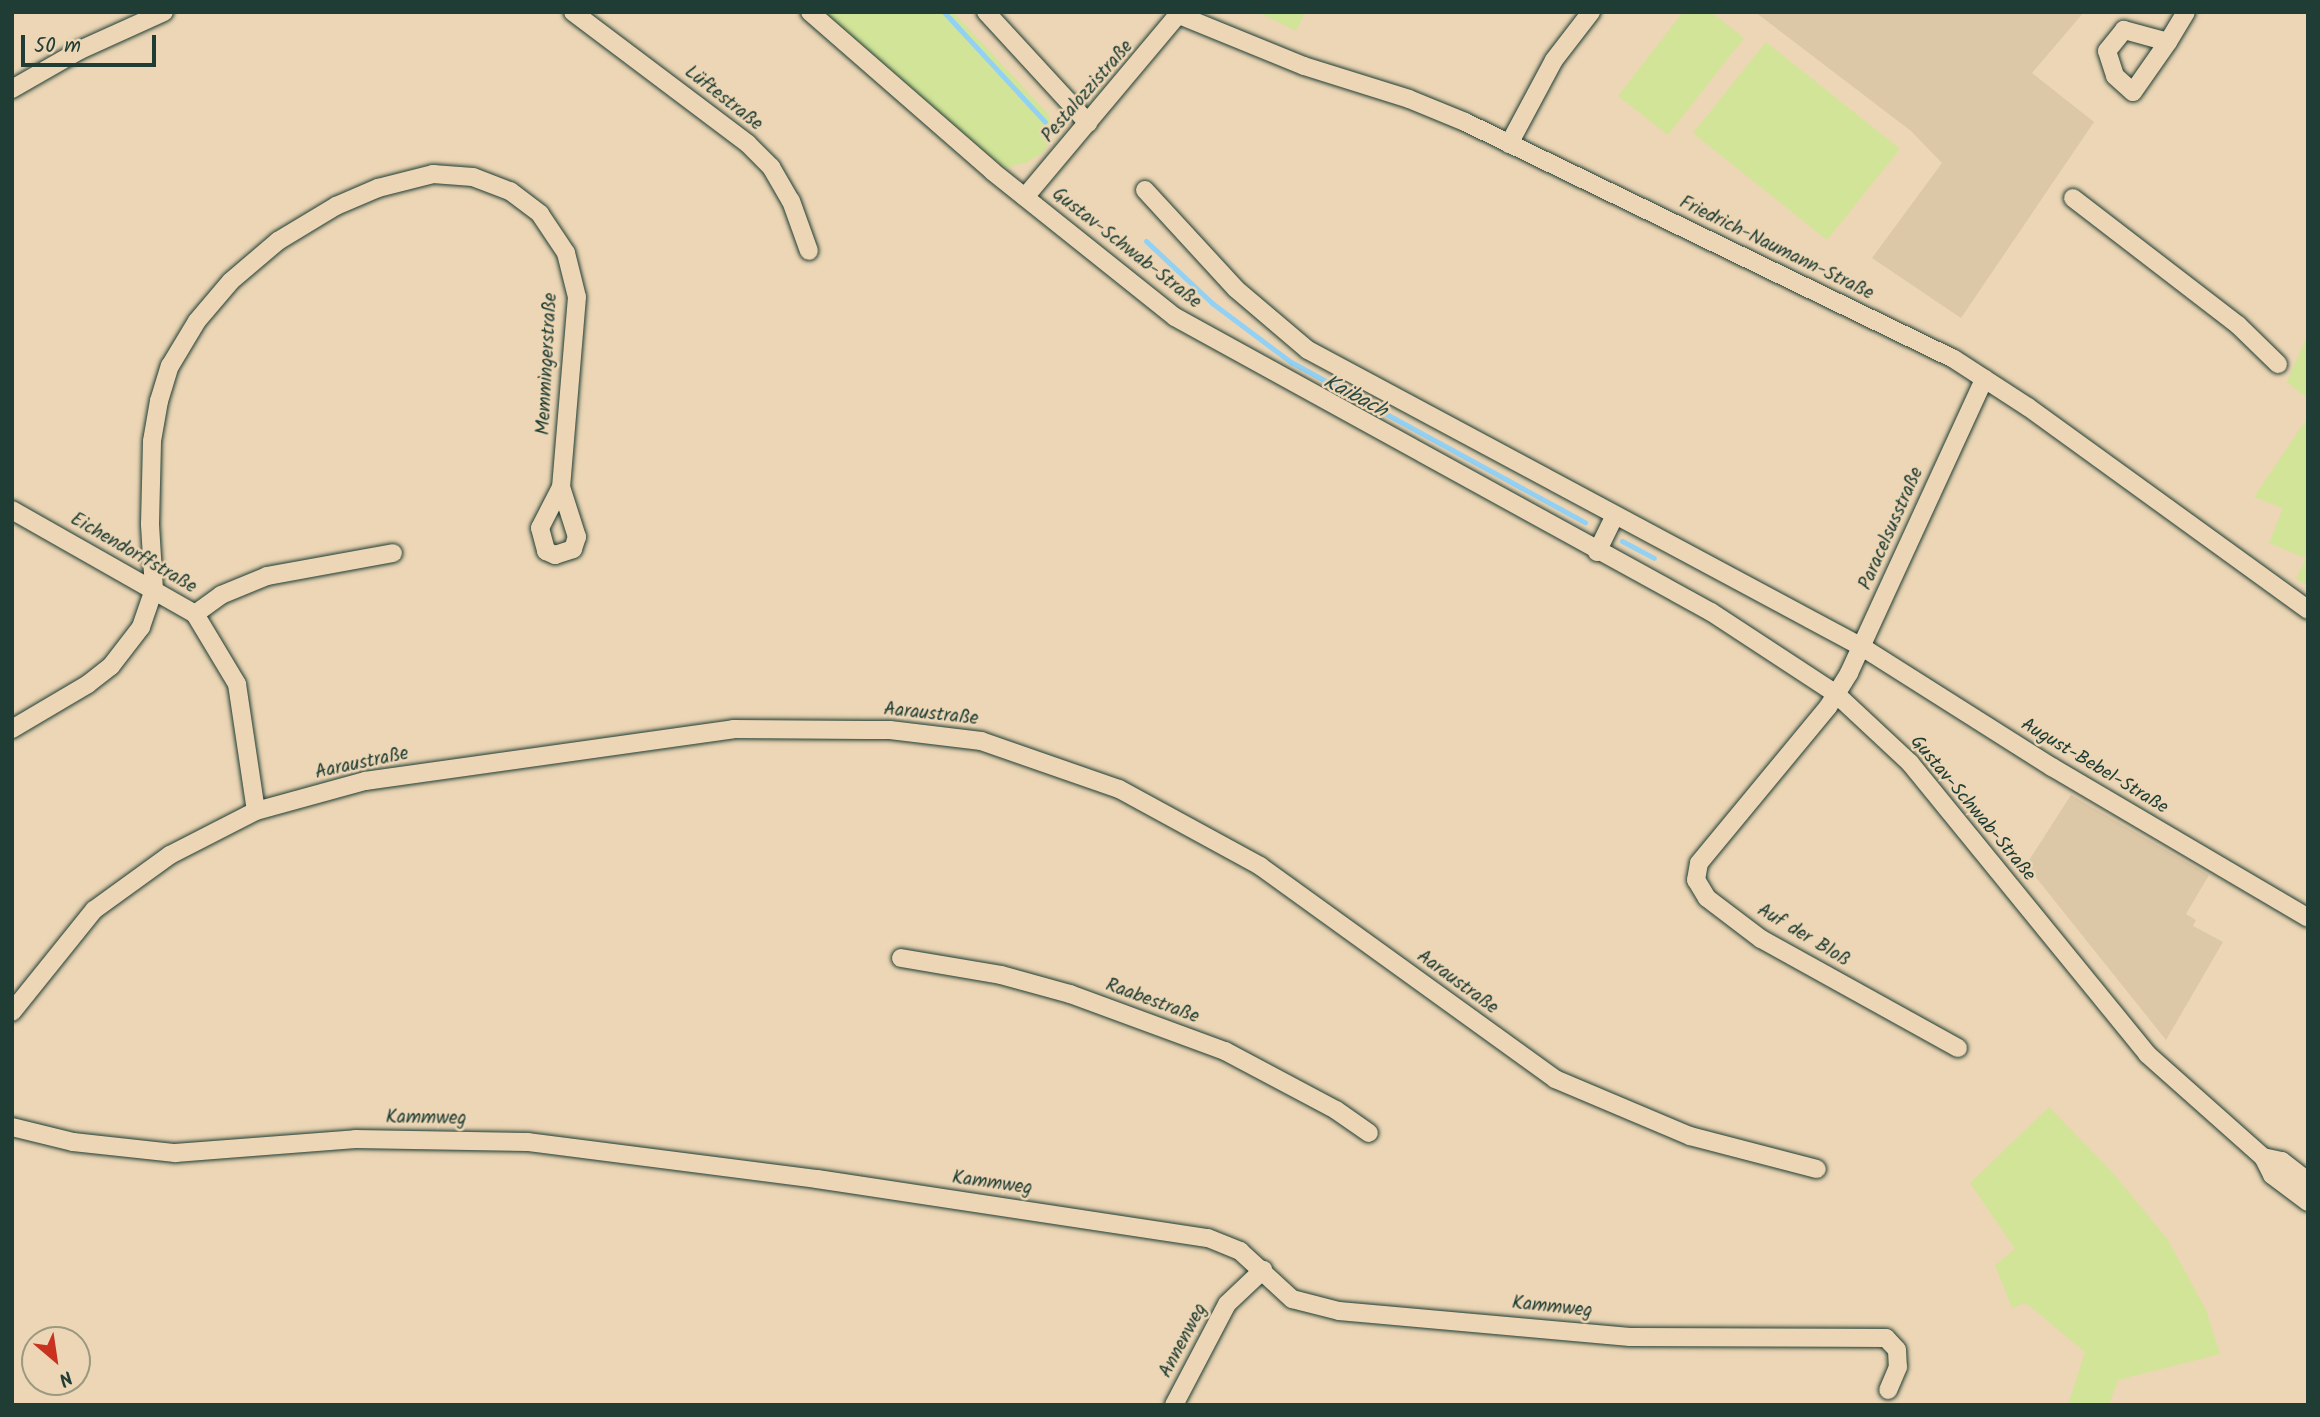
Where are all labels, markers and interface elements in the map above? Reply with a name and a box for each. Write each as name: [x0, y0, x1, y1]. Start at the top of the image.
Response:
scale bar: [24, 21, 159, 65]
text: 50 m: [34, 30, 81, 63]
street label: Pestalozzistraße: [1037, 36, 1139, 148]
street label: Lüftestraße: [679, 61, 767, 137]
street label: Gustav-Schwab-Straße: [1047, 184, 1205, 314]
street label: Friedrich-Naumann-Straße: [1675, 192, 1877, 306]
street label: Memmingerstraße: [533, 292, 563, 436]
water label: Kaibach: [1319, 370, 1391, 424]
street label: Paracelsusstraße: [1855, 464, 1929, 594]
street label: Eichendorffstraße: [66, 509, 200, 599]
street label: Aaraustraße: [883, 699, 979, 731]
street label: August-Bebel-Straße: [2016, 714, 2172, 820]
street label: Gustav-Schwab-Straße: [1904, 731, 2040, 887]
street label: Aaraustraße: [313, 743, 411, 785]
street label: Auf der Bloß: [1753, 899, 1853, 973]
street label: Aaraustraße: [1412, 946, 1502, 1020]
street label: Raabestraße: [1102, 975, 1202, 1029]
street label: Kammweg: [385, 1107, 467, 1131]
street label: Kammweg: [950, 1167, 1034, 1201]
street label: Kammweg: [1511, 1292, 1593, 1324]
street label: Annenweg: [1155, 1300, 1213, 1382]
north arrow: [21, 1326, 91, 1396]
text: N: [53, 1362, 78, 1394]

